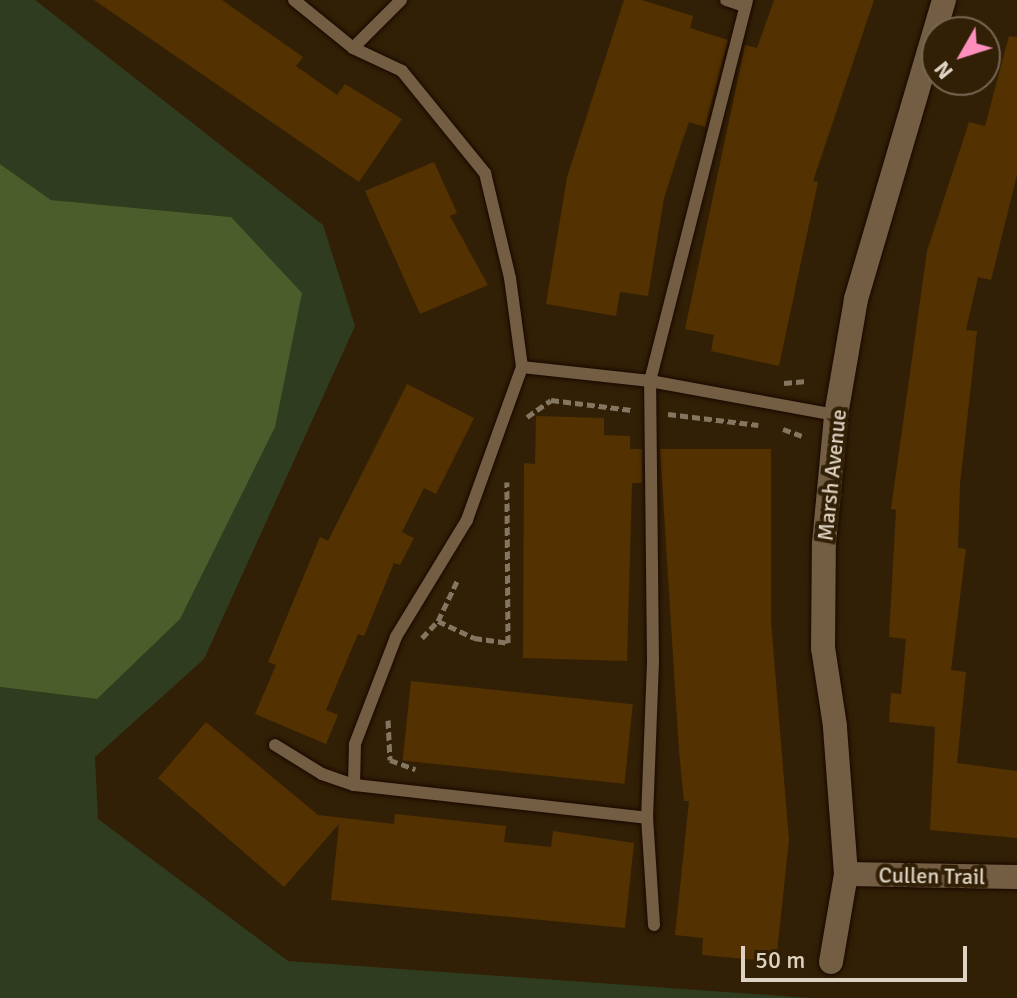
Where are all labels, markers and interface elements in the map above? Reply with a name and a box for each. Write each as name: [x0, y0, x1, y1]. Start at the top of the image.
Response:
north arrow: [921, 16, 1001, 96]
text: N: [928, 56, 959, 85]
street label: Marsh Avenue: [812, 408, 852, 542]
street label: Cullen Trail: [878, 862, 986, 890]
scale bar: [745, 930, 971, 980]
text: 50 m: [755, 945, 805, 975]

